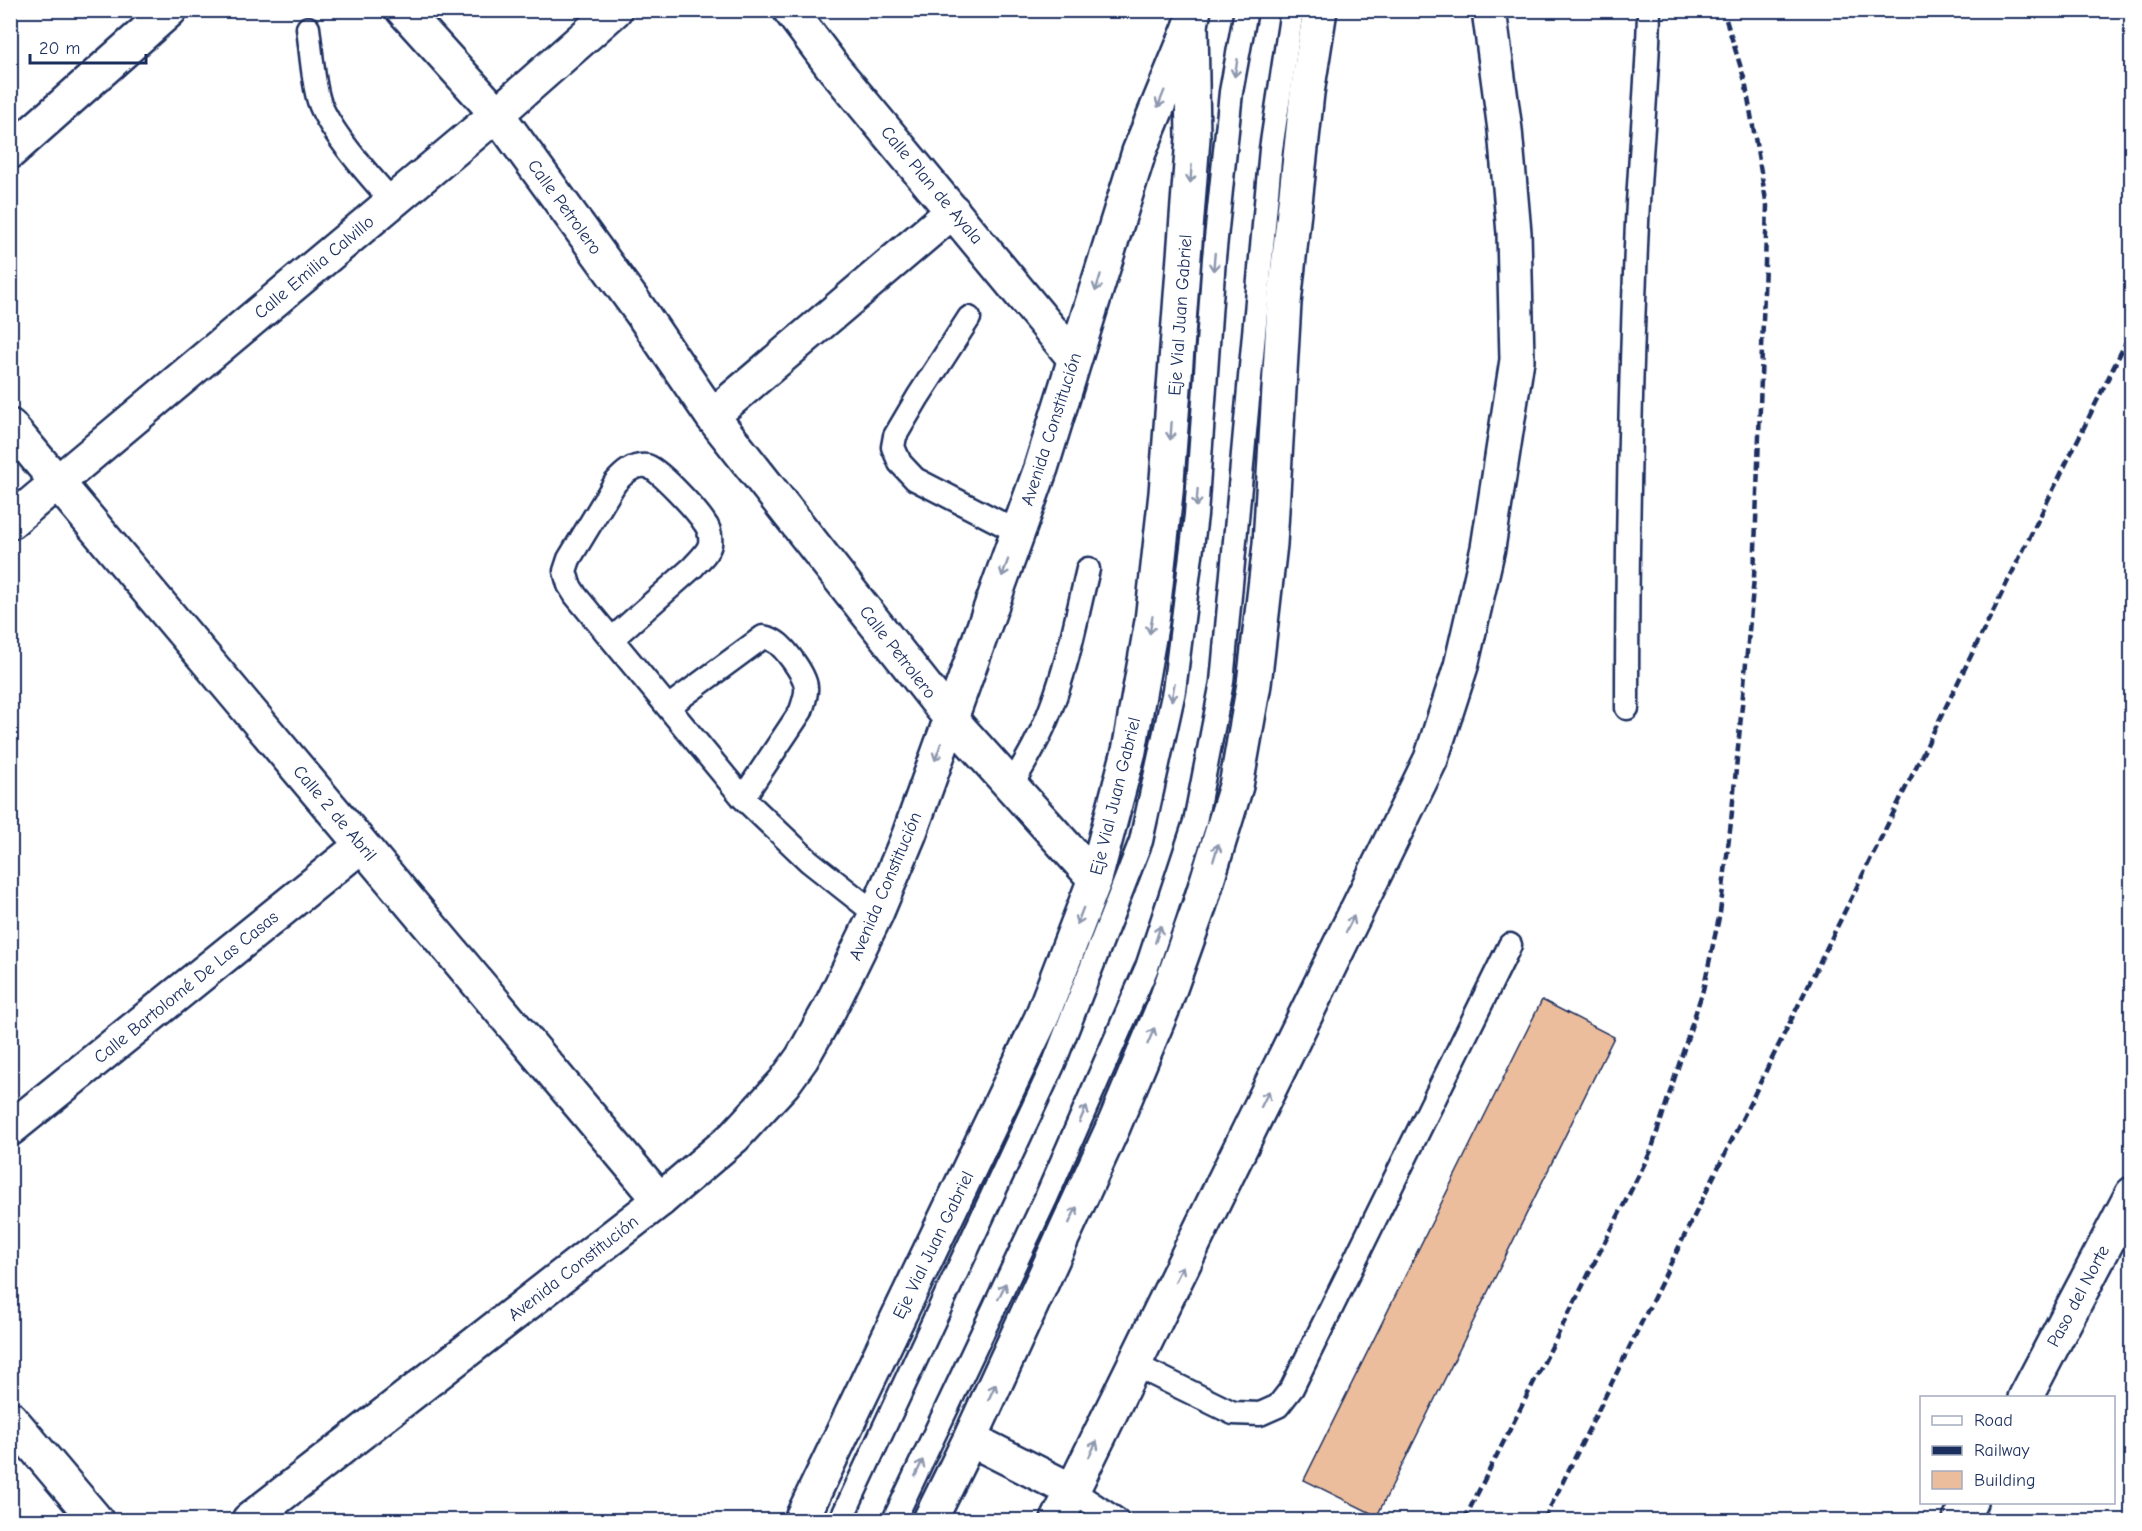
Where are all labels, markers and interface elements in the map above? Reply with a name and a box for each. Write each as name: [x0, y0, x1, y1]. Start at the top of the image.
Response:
scale bar: [30, 27, 146, 65]
text: 20 m: [39, 38, 80, 59]
one-way arrow: [1230, 58, 1241, 77]
one-way arrow: [1155, 89, 1166, 107]
street label: Calle Plan de Ayala: [876, 122, 987, 249]
street label: Calle Petrolero: [523, 156, 606, 259]
one-way arrow: [1185, 163, 1196, 183]
street label: Calle Emilia Calvillo: [250, 211, 378, 324]
street label: Eje Vial Juan Gabriel: [1164, 234, 1197, 396]
one-way arrow: [1208, 251, 1219, 271]
one-way arrow: [1092, 273, 1103, 292]
street label: Avenida Constitución: [1017, 350, 1086, 508]
one-way arrow: [1165, 420, 1176, 440]
one-way arrow: [1191, 488, 1202, 508]
one-way arrow: [998, 558, 1009, 577]
street label: Calle Petrolero: [855, 602, 940, 703]
one-way arrow: [1146, 614, 1157, 634]
one-way arrow: [1167, 681, 1178, 701]
street label: Eje Vial Juan Gabriel: [1086, 715, 1145, 877]
one-way arrow: [932, 742, 943, 761]
street label: Calle 2 de Abril: [288, 761, 381, 865]
street label: Avenida Constitución: [845, 809, 926, 964]
one-way arrow: [1211, 843, 1222, 862]
one-way arrow: [1074, 906, 1085, 924]
street label: Calle Bartolomé De Las Casas: [90, 907, 283, 1068]
one-way arrow: [1345, 915, 1357, 933]
one-way arrow: [1153, 925, 1164, 944]
one-way arrow: [1146, 1027, 1157, 1046]
one-way arrow: [1259, 1090, 1271, 1108]
one-way arrow: [1078, 1105, 1089, 1123]
street label: Eje Vial Juan Gabriel: [889, 1168, 978, 1323]
one-way arrow: [1067, 1206, 1079, 1224]
street label: Avenida Constitución: [504, 1211, 643, 1326]
street label: Paso del Norte: [2043, 1242, 2114, 1351]
one-way arrow: [1174, 1266, 1186, 1284]
one-way arrow: [996, 1283, 1008, 1301]
one-way arrow: [987, 1383, 998, 1401]
legend: [1920, 1396, 2115, 1504]
text: Road: [1974, 1410, 2013, 1431]
text: Railway: [1974, 1440, 2031, 1461]
one-way arrow: [1088, 1441, 1100, 1459]
one-way arrow: [913, 1459, 925, 1477]
text: Building: [1974, 1470, 2036, 1491]

